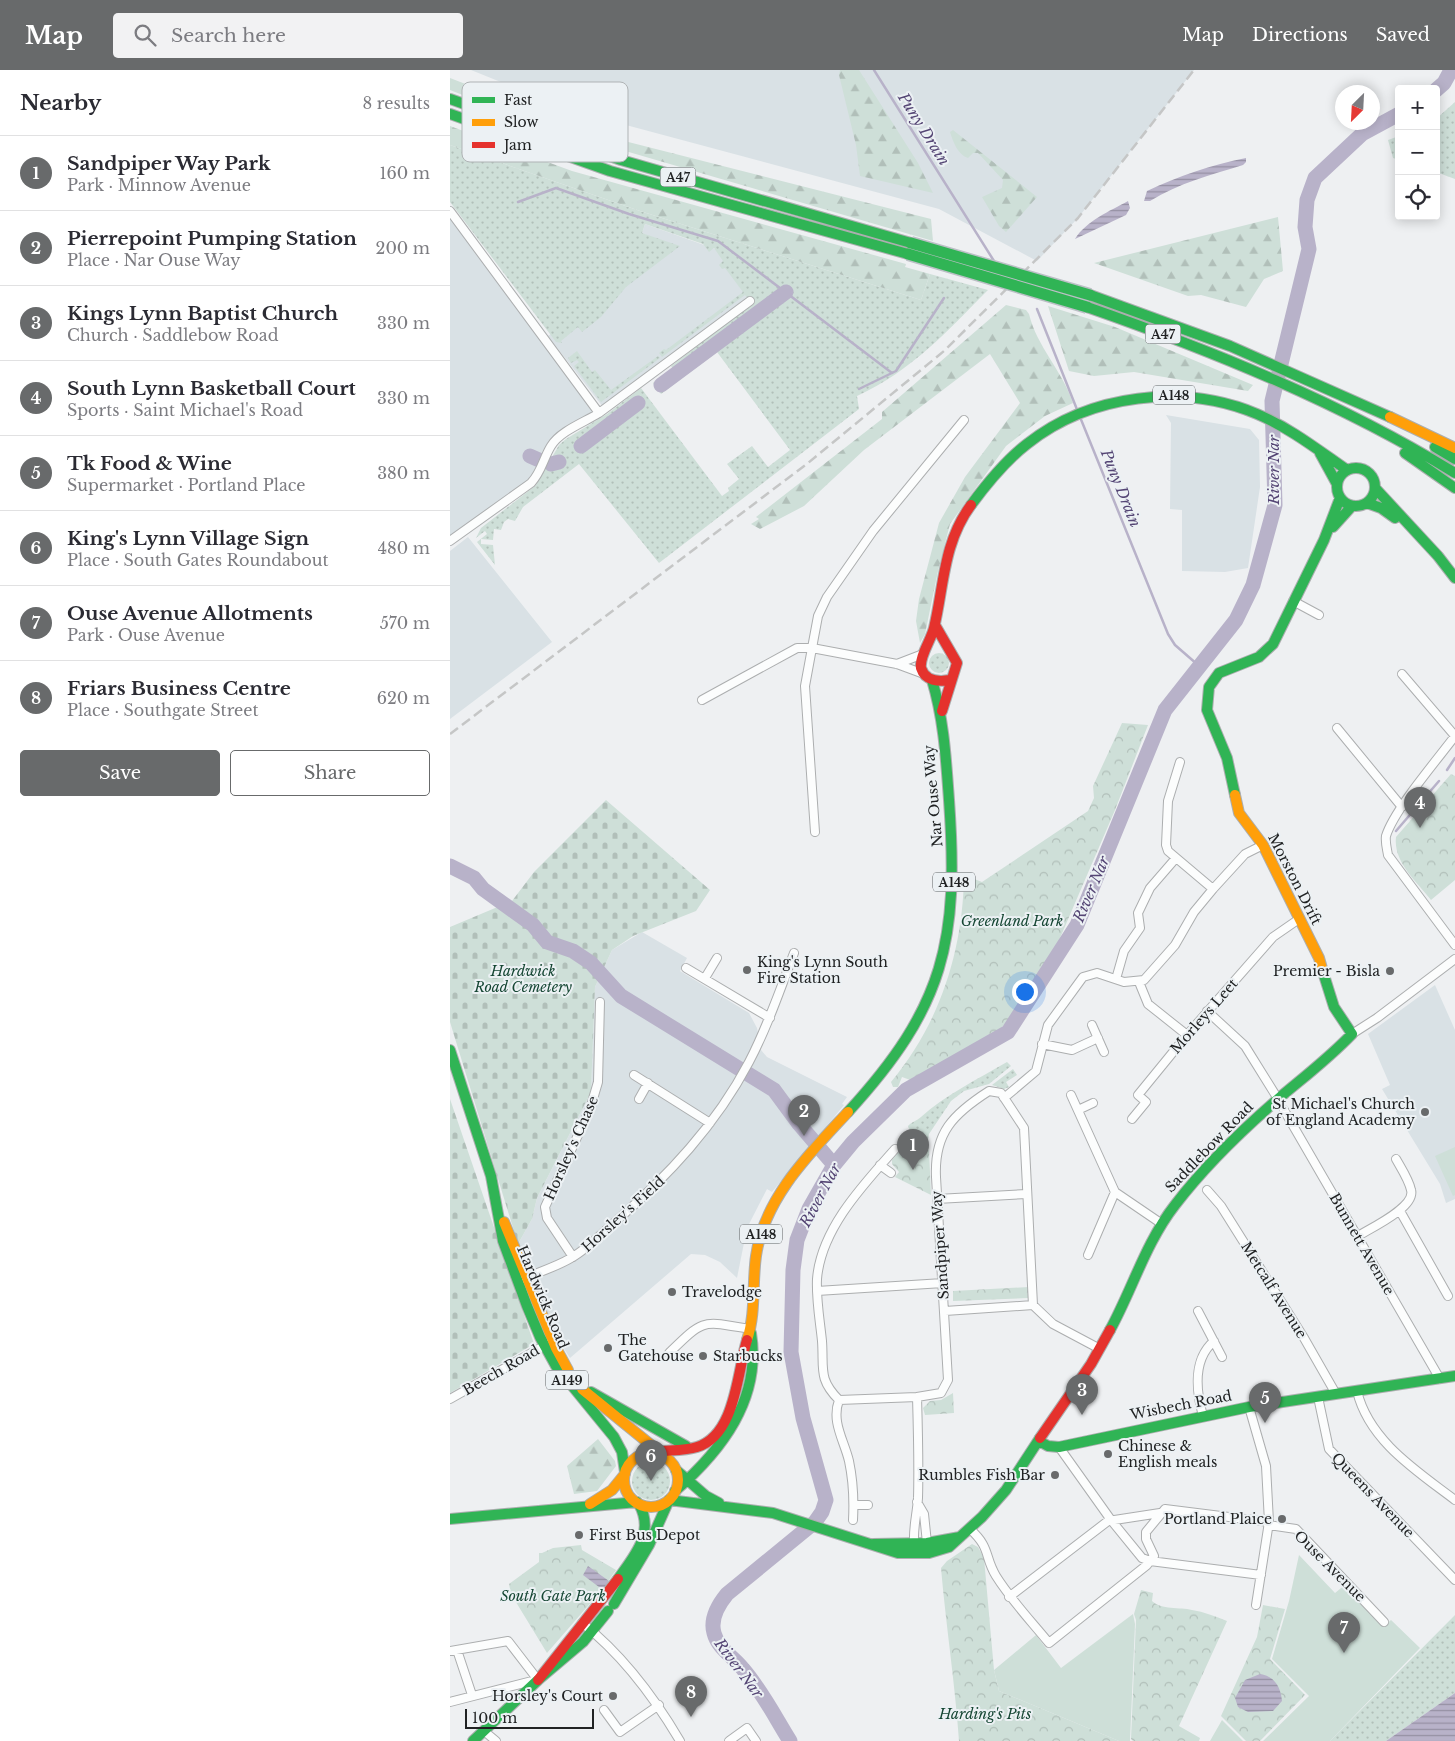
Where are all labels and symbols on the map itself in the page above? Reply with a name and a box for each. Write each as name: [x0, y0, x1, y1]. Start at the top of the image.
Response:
legend: [462, 82, 628, 162]
north arrow: [1335, 85, 1380, 130]
water label: Puny Drain: [894, 88, 954, 169]
text: Fast: [504, 91, 533, 109]
text: Slow: [504, 113, 538, 131]
text: Jam: [502, 136, 532, 154]
road number: A47: [660, 168, 696, 186]
road number: A47: [1146, 324, 1180, 344]
road number: A148: [1153, 386, 1195, 404]
water label: River Nar: [1264, 434, 1283, 506]
water label: Puny Drain: [1096, 445, 1145, 530]
street label: Nar Ouse Way: [920, 744, 946, 848]
pin: 4: [1404, 787, 1436, 828]
street label: Morston Drift: [1264, 830, 1326, 928]
water label: River Nar: [1068, 852, 1114, 926]
road number: A148: [933, 872, 975, 892]
park label: Greenland Park: [961, 912, 1063, 930]
place label: King's Lynn South Fire Station: [757, 953, 888, 987]
park label: Hardwick Road Cemetery: [473, 962, 573, 996]
place label: Premier - Bisla: [1273, 962, 1380, 980]
marker: King's Lynn South Fire Station: [741, 964, 753, 976]
marker: Premier - Bisla: [1384, 965, 1396, 977]
street label: Morleys Leet: [1166, 974, 1242, 1057]
your location: [1012, 979, 1038, 1005]
street label: Horsley's Chase: [540, 1093, 602, 1203]
pin: 2: [788, 1095, 820, 1136]
place label: St Michael's Church of England Academy: [1266, 1095, 1415, 1129]
street label: Saddlebow Road: [1161, 1098, 1257, 1196]
marker: St Michael's Church of England Academy: [1419, 1106, 1431, 1118]
pin: 1: [897, 1129, 929, 1170]
water label: River Nar: [795, 1159, 845, 1231]
street label: Horsley's Field: [578, 1172, 669, 1256]
street label: Sandpiper Way: [927, 1190, 953, 1300]
street label: Bunnett Avenue: [1326, 1190, 1398, 1298]
road number: A148: [740, 1224, 782, 1244]
street label: Metcalf Avenue: [1237, 1238, 1311, 1342]
street label: Hardwick Road: [513, 1243, 573, 1352]
place label: Travelodge: [682, 1283, 762, 1301]
marker: Travelodge: [666, 1286, 678, 1298]
place label: The Gatehouse: [618, 1331, 694, 1365]
street label: Beech Road: [460, 1341, 543, 1399]
marker: The Gatehouse: [602, 1342, 614, 1354]
place label: Starbucks: [713, 1347, 783, 1365]
marker: Starbucks: [697, 1350, 709, 1362]
road number: A149: [546, 1370, 588, 1390]
pin: 3: [1066, 1374, 1098, 1415]
pin: 5: [1249, 1382, 1281, 1423]
street label: Wisbech Road: [1128, 1386, 1234, 1424]
place label: Chinese & English meals: [1118, 1437, 1217, 1471]
pin: 6: [635, 1440, 667, 1481]
marker: Chinese & English meals: [1102, 1448, 1114, 1460]
street label: Queens Avenue: [1328, 1449, 1418, 1541]
place label: Rumbles Fish Bar: [918, 1466, 1045, 1484]
marker: Rumbles Fish Bar: [1049, 1469, 1061, 1481]
place label: Portland Plaice: [1164, 1510, 1272, 1528]
marker: Portland Plaice: [1276, 1513, 1288, 1525]
place label: First Bus Depot: [589, 1526, 701, 1544]
street label: Ouse Avenue: [1290, 1526, 1370, 1606]
marker: First Bus Depot: [573, 1529, 585, 1541]
park label: South Gate Park: [500, 1587, 606, 1605]
pin: 7: [1328, 1612, 1360, 1653]
water label: River Nar: [710, 1634, 768, 1702]
pin: 8: [675, 1676, 707, 1717]
place label: Horsley's Court: [492, 1687, 604, 1705]
marker: Horsley's Court: [607, 1690, 619, 1702]
park label: Harding's Pits: [938, 1705, 1031, 1723]
scale bar: [465, 1706, 594, 1729]

